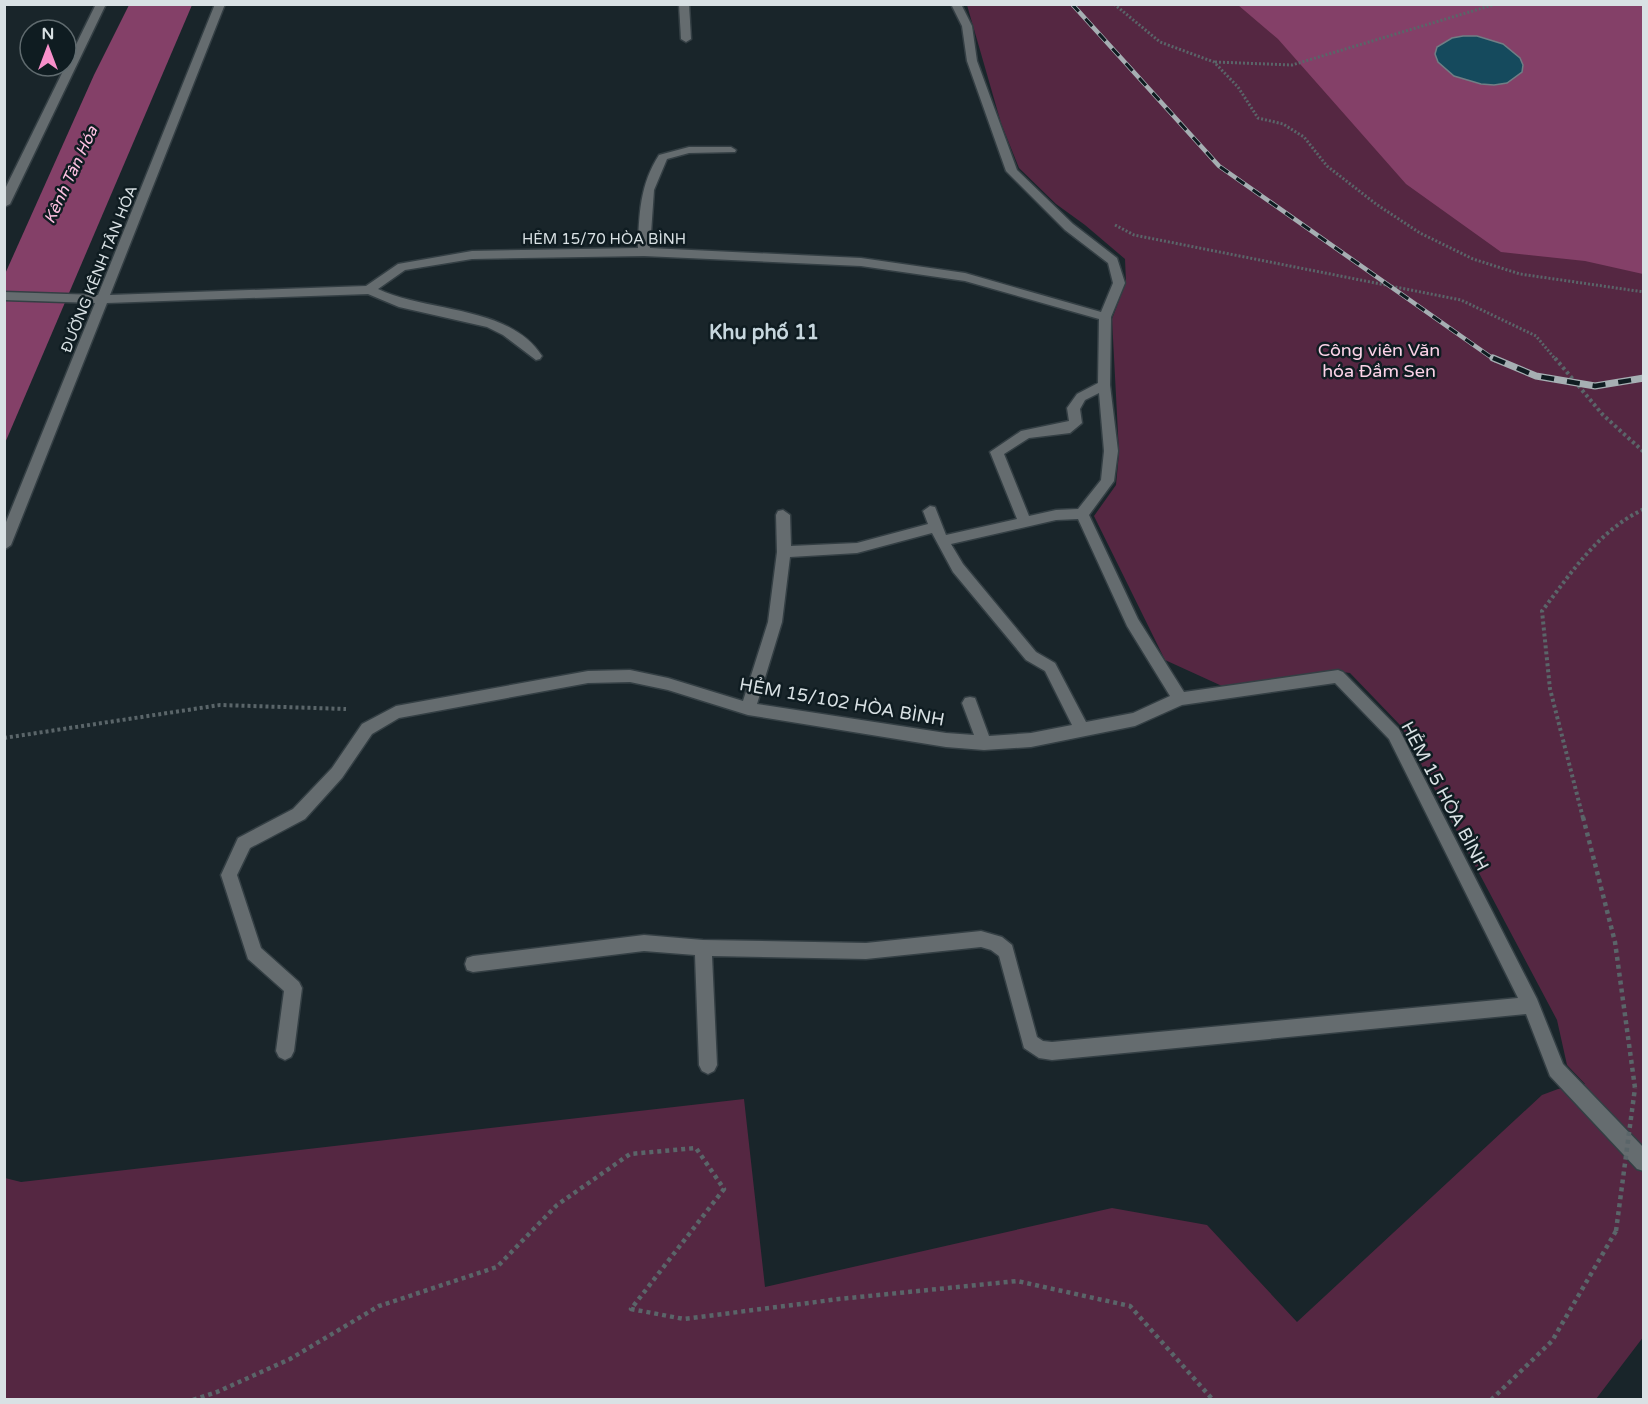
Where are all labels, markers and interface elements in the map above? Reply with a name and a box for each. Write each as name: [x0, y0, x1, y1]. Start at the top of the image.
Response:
north arrow: [18, 18, 78, 78]
text: N: [42, 24, 54, 44]
water label: Kênh Tân Hóa: [40, 122, 103, 227]
street label: ĐƯỜNG KÊNH TÂN HÓA: [57, 183, 141, 355]
street label: HẺM 15/70 HÒA BÌNH: [522, 230, 686, 248]
district label: Khu phố 11: [709, 321, 819, 345]
park label: Công viên Văn hóa Đầm Sen: [1318, 339, 1440, 382]
street label: HẺM 15/102 HÒA BÌNH: [738, 673, 946, 731]
street label: HẺM 15 HÒA BÌNH: [1396, 717, 1494, 875]

